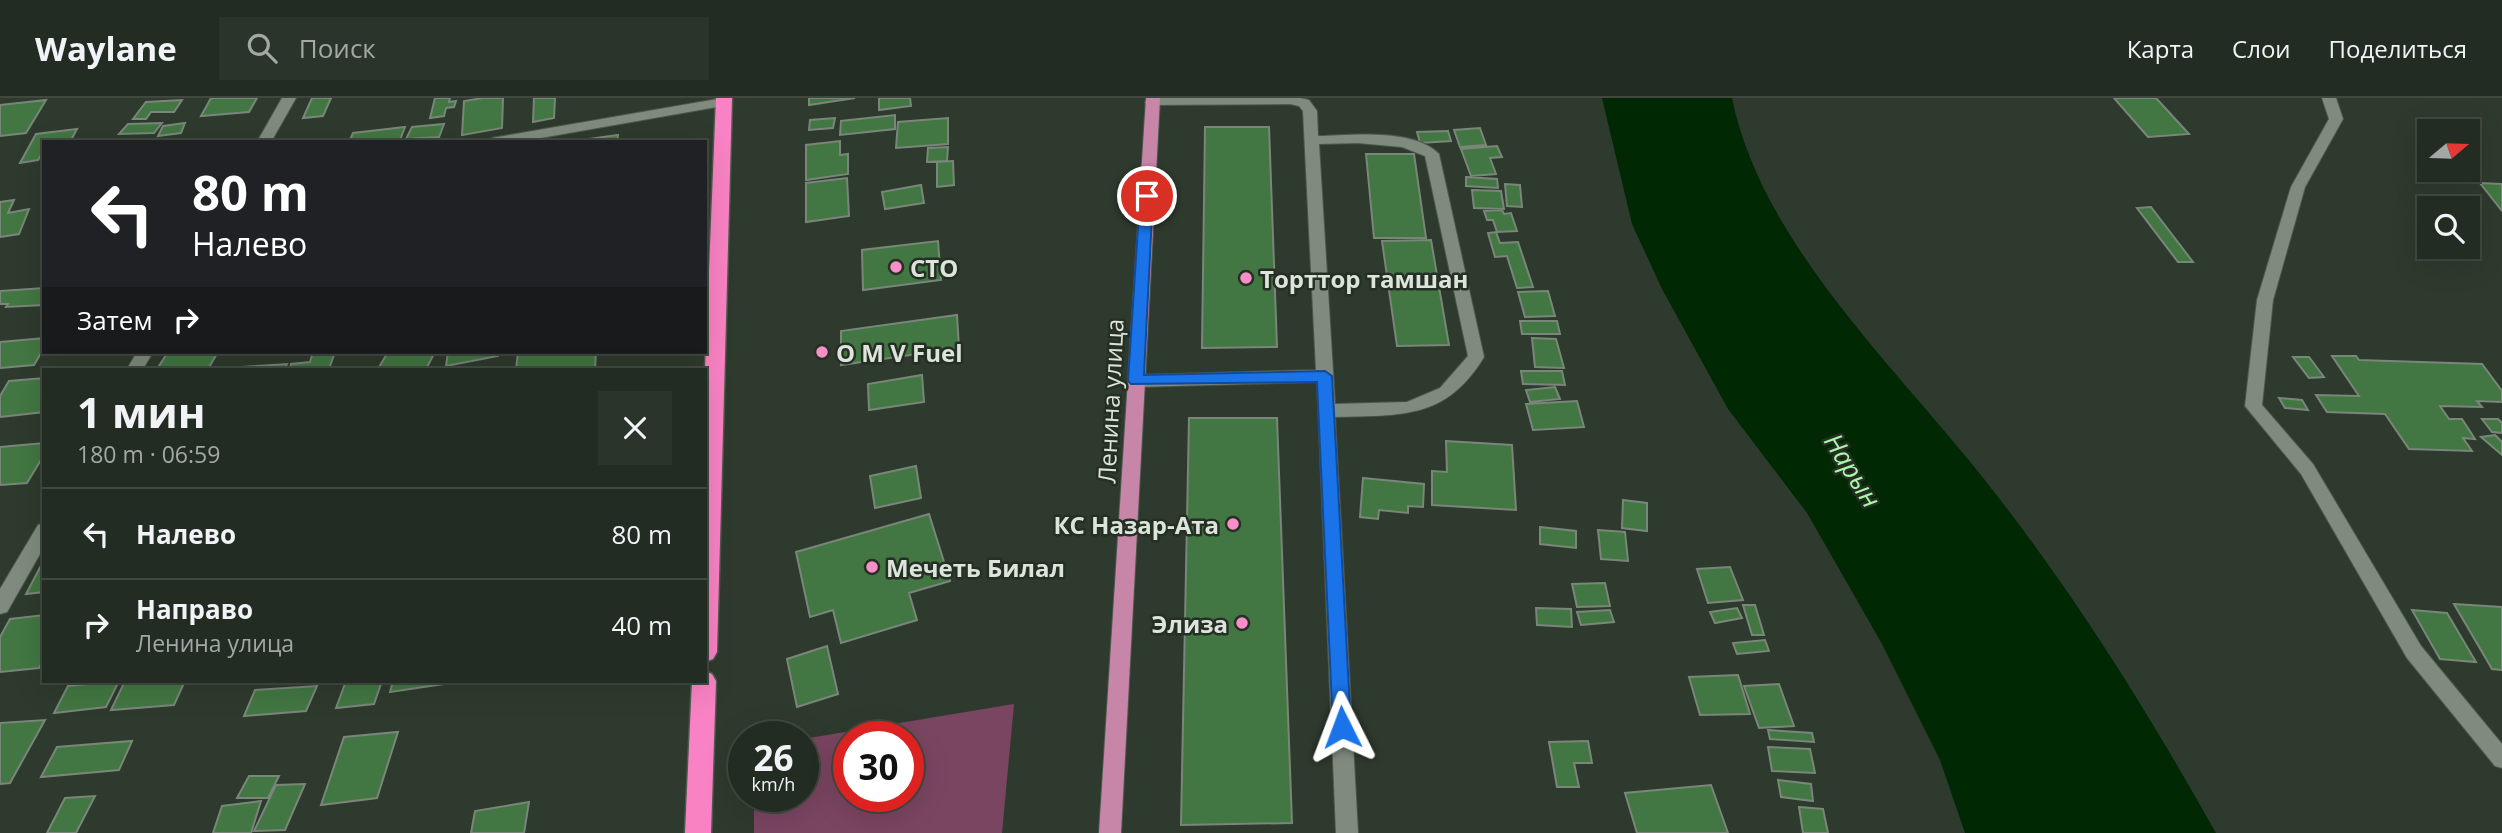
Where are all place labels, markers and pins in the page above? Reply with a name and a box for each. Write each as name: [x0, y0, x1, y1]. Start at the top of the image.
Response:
pin: [1117, 166, 1177, 226]
place label: СТО: [910, 251, 958, 284]
marker: СТО: [888, 259, 904, 275]
place label: Торттор тамшан: [1260, 262, 1468, 295]
marker: Торттор тамшан: [1238, 270, 1254, 286]
place label: O M V Fuel: [836, 336, 962, 369]
marker: O M V Fuel: [814, 344, 830, 360]
place label: КС Назар-Ата: [1053, 508, 1219, 541]
marker: КС Назар-Ата: [1225, 516, 1241, 532]
place label: Мечеть Билал: [886, 551, 1065, 584]
marker: Мечеть Билал: [864, 559, 880, 575]
place label: Элиза: [1152, 607, 1228, 640]
marker: Элиза: [1234, 615, 1250, 631]

